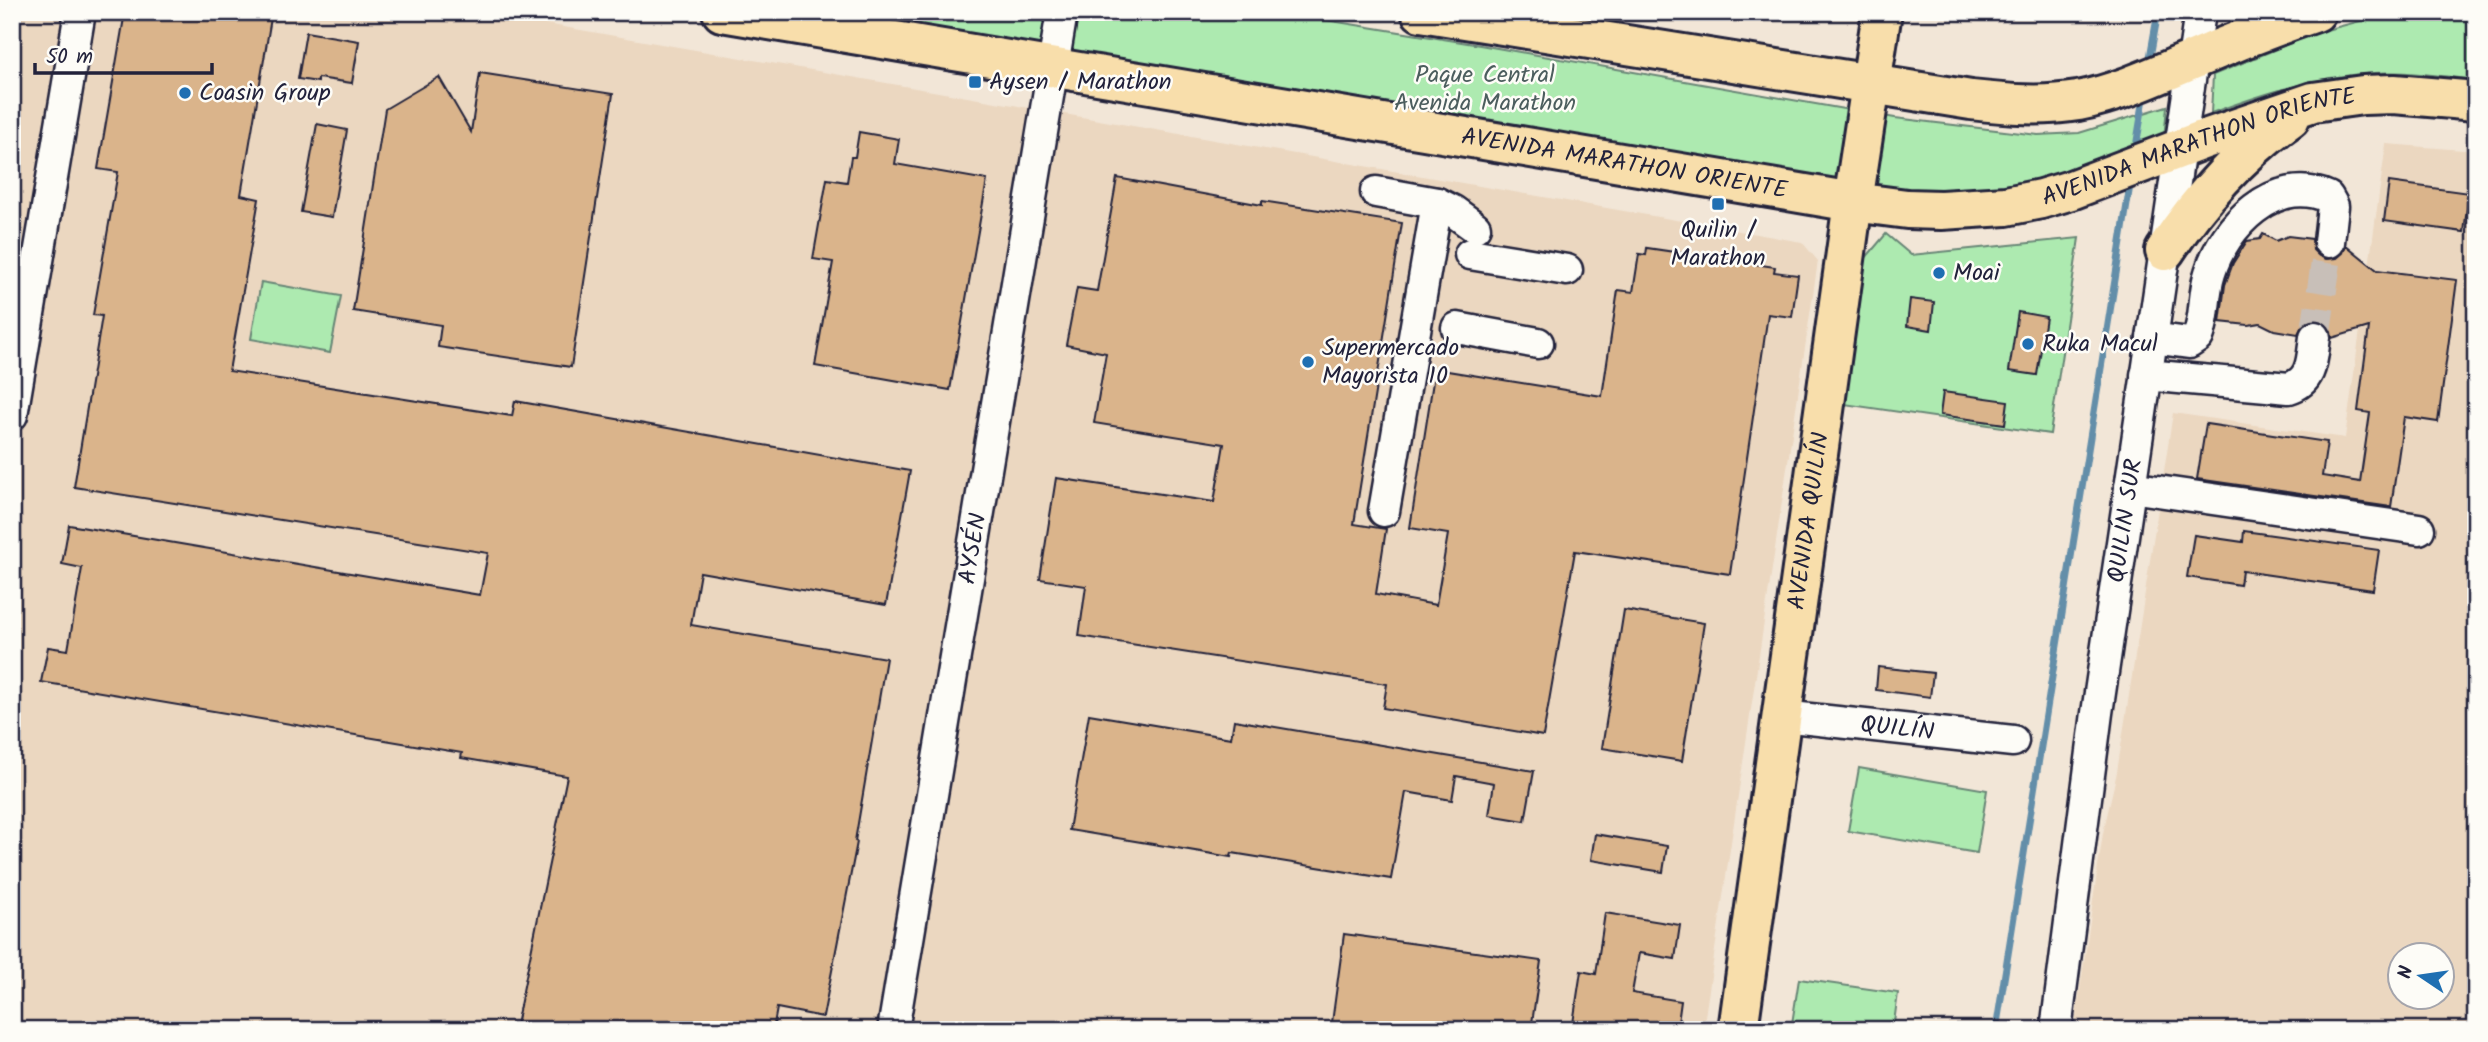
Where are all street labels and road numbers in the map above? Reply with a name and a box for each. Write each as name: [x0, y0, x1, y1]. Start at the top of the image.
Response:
street label: AVENIDA MARATHON ORIENTE: [2037, 77, 2359, 217]
street label: AVENIDA MARATHON ORIENTE: [1458, 117, 1791, 210]
street label: AVENIDA QUILÍN: [1777, 430, 1840, 612]
street label: QUILÍN SUR: [2097, 456, 2154, 585]
street label: AYSÉN: [948, 510, 998, 587]
street label: QUILÍN: [1858, 705, 1936, 752]

